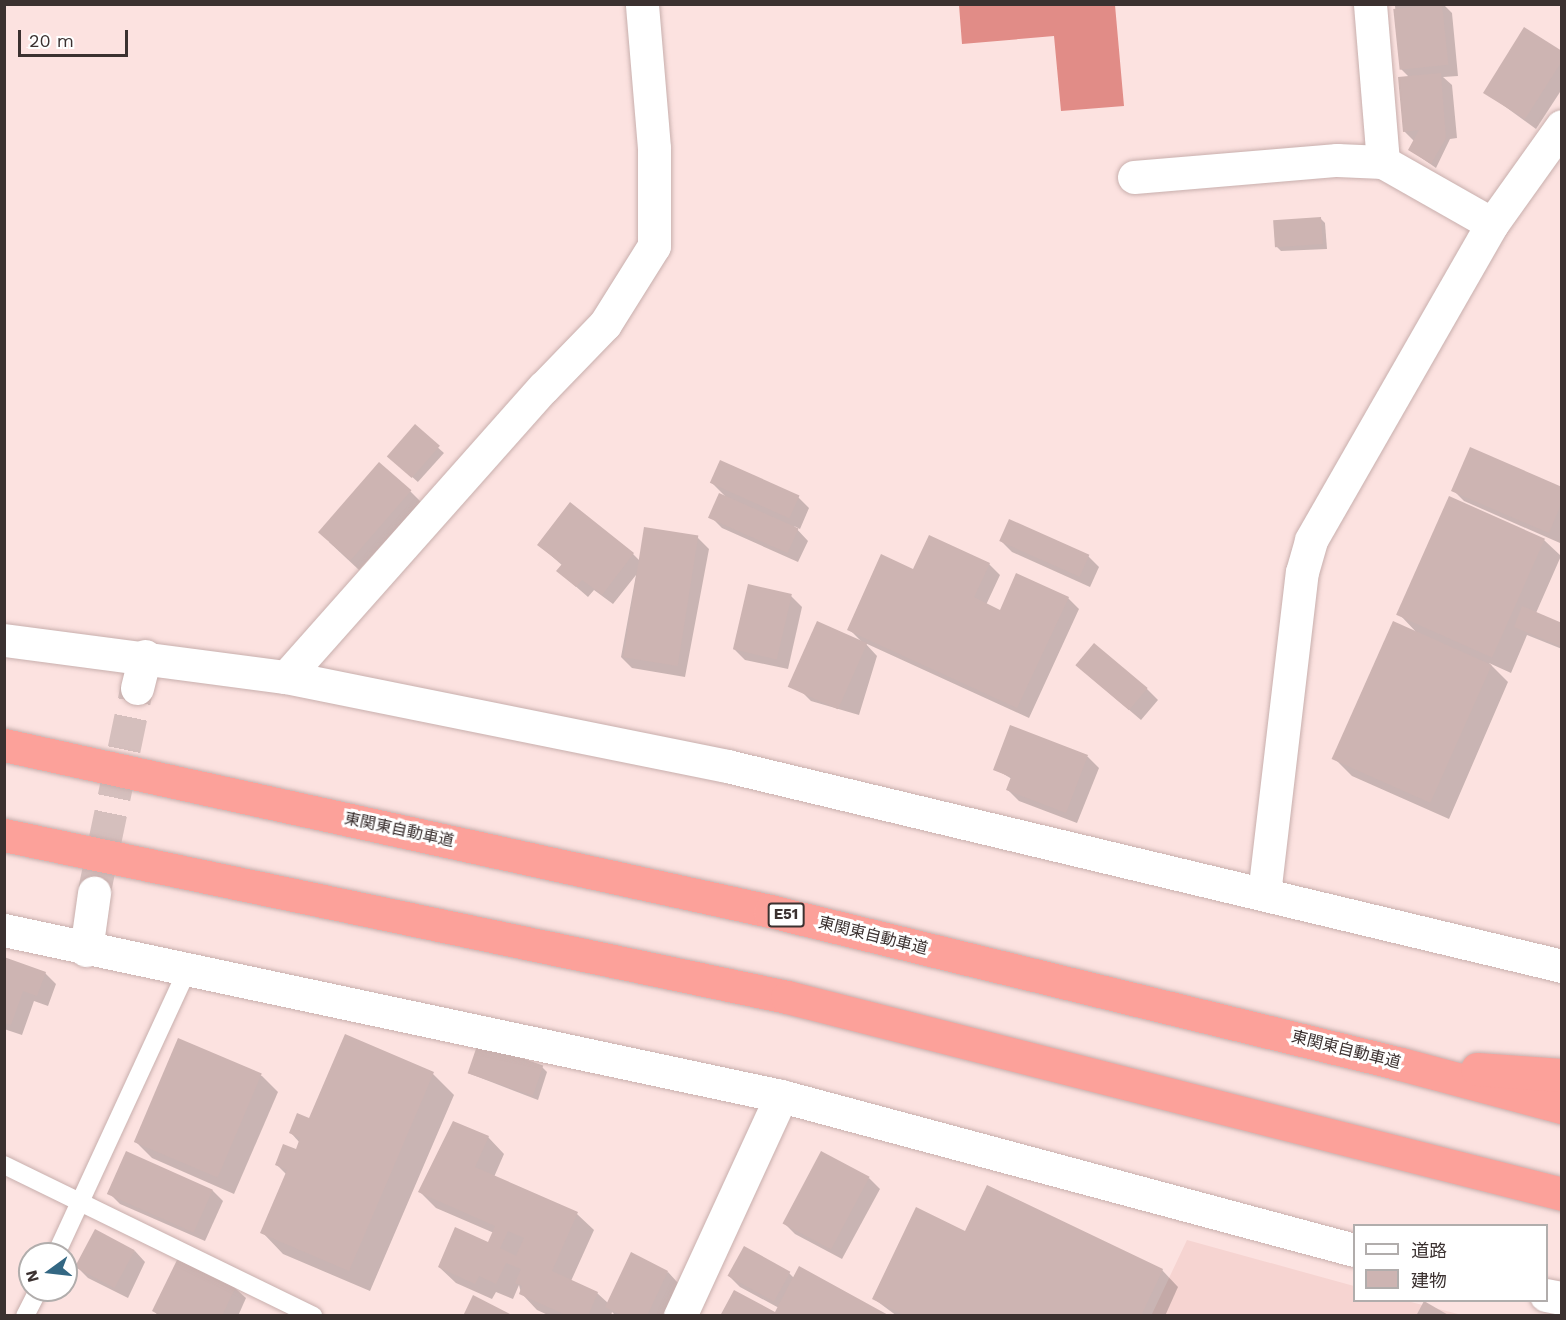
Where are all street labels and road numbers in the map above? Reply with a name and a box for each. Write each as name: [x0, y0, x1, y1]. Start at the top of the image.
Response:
street label: 東関東自動車道: [342, 809, 456, 851]
road number: E51: [766, 903, 806, 927]
street label: 東関東自動車道: [816, 913, 930, 959]
street label: 東関東自動車道: [1289, 1027, 1403, 1073]

